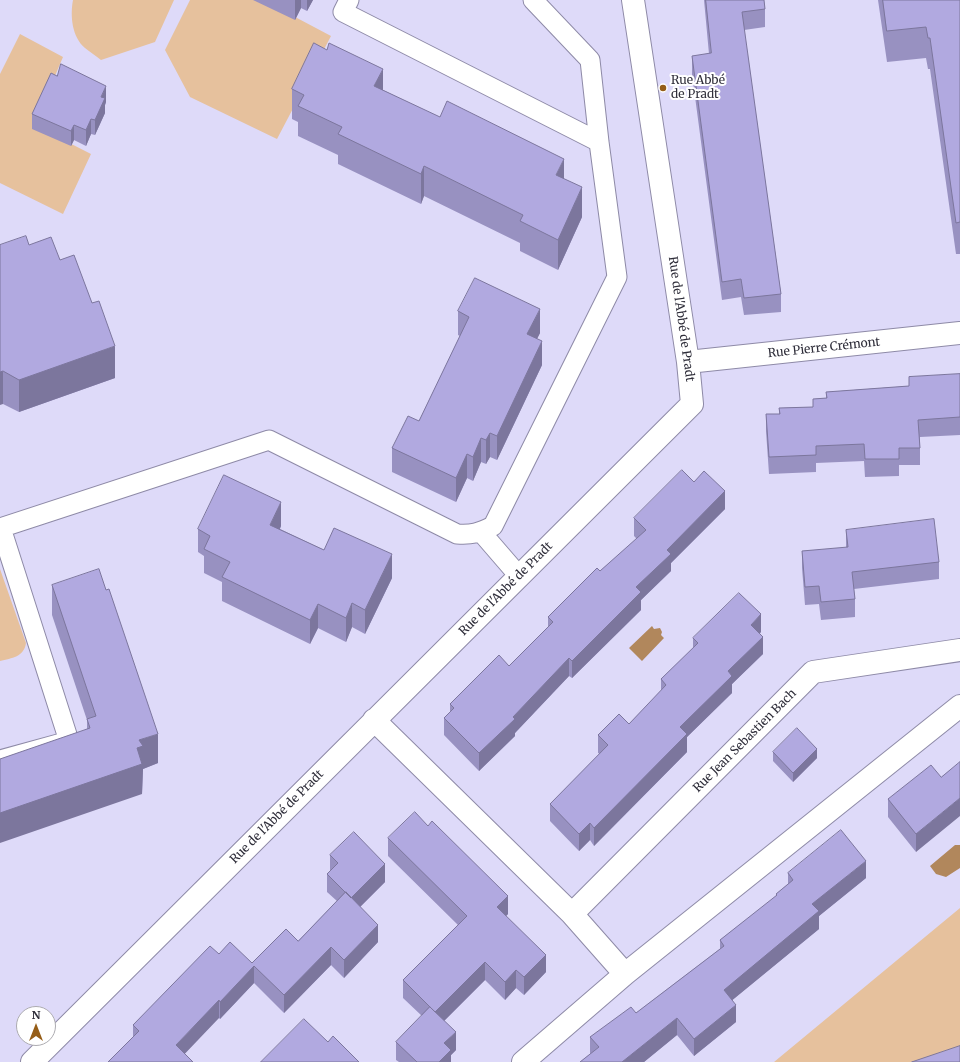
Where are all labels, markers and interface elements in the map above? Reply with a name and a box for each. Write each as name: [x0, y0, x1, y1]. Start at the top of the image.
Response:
place label: Rue Abbé de Pradt: [671, 74, 725, 102]
marker: Rue Abbé de Pradt: [658, 83, 668, 93]
street label: Rue de l'Abbé de Pradt: [665, 255, 697, 383]
street label: Rue Pierre Crémont: [767, 335, 881, 361]
street label: Rue de l'Abbé de Pradt: [456, 539, 556, 639]
street label: Rue Jean Sebastien Bach: [690, 686, 800, 796]
street label: Rue de l'Abbé de Pradt: [227, 767, 327, 867]
north arrow: [16, 1006, 56, 1046]
text: N: [32, 1008, 40, 1022]

